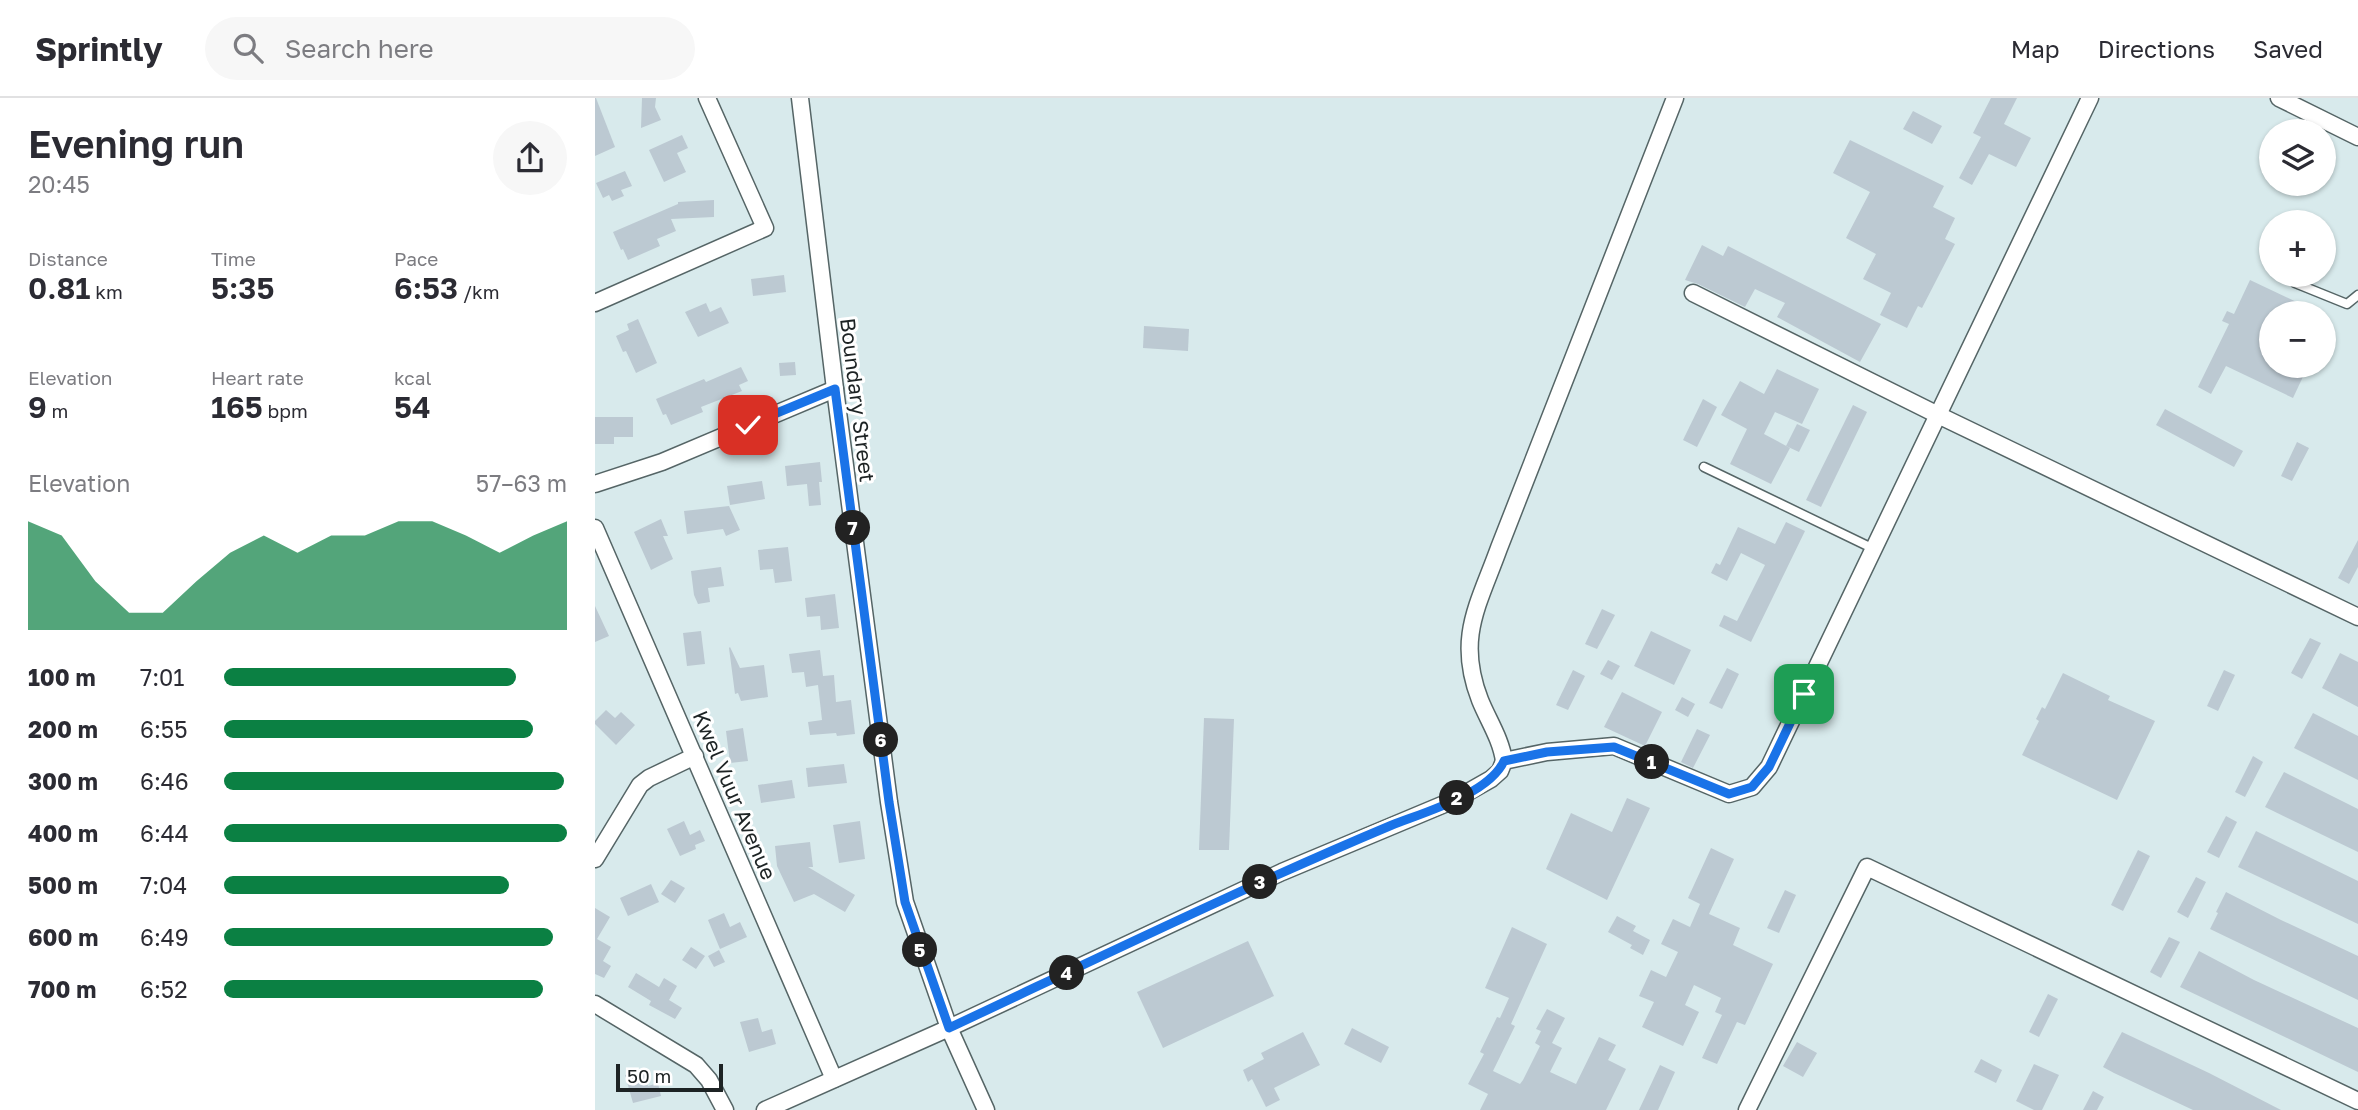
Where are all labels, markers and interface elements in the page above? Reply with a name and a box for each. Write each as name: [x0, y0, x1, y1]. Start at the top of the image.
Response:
search box: [205, 17, 695, 80]
text: Sprintly: [35, 29, 163, 68]
icon: search: [229, 29, 267, 67]
text: Search here: [285, 33, 434, 64]
text: Map: [2011, 34, 2060, 63]
text: Directions: [2098, 34, 2215, 63]
text: Saved: [2253, 34, 2323, 63]
map controls: [2259, 119, 2336, 378]
button: layers: [2259, 119, 2336, 196]
text: Evening run: [28, 121, 244, 166]
button: share: [493, 121, 567, 195]
text: 20:45: [28, 170, 90, 198]
button: +: [2259, 210, 2336, 287]
text: Distance: [28, 247, 108, 270]
text: Time: [211, 247, 256, 270]
text: Pace: [394, 247, 438, 270]
text: 0.81: [28, 270, 90, 306]
text: 5:35: [211, 270, 274, 306]
text: 6:53: [394, 270, 458, 306]
text: km: [90, 280, 123, 303]
text: /km: [458, 280, 500, 303]
button: −: [2259, 301, 2336, 378]
street label: Boundary Street: [835, 316, 881, 484]
text: Elevation: [28, 366, 113, 389]
text: Heart rate: [211, 366, 304, 389]
text: kcal: [394, 366, 432, 389]
text: 9: [28, 389, 47, 425]
text: 165: [211, 389, 263, 425]
text: 54: [394, 389, 431, 425]
pin: [718, 395, 778, 455]
text: m: [47, 399, 68, 422]
text: bpm: [263, 399, 308, 422]
icon: check: [729, 406, 767, 444]
text: Elevation: [28, 469, 130, 497]
text: 57–63 m: [476, 469, 567, 497]
pin: 7: [835, 510, 871, 546]
text: 7: [847, 516, 858, 539]
text: 100 m: [28, 663, 96, 691]
text: 7:01: [140, 663, 185, 691]
pin: [1774, 664, 1834, 724]
icon: arrive: [1785, 675, 1823, 713]
street label: Kwel Vuur Avenue: [688, 707, 782, 883]
text: 200 m: [28, 715, 98, 743]
text: 6:55: [140, 715, 188, 743]
pin: 6: [863, 722, 899, 758]
text: 6: [874, 728, 887, 751]
pin: 1: [1635, 744, 1669, 780]
text: 1: [1647, 750, 1656, 773]
text: 300 m: [28, 767, 98, 795]
text: 6:46: [140, 767, 189, 795]
pin: 2: [1439, 780, 1475, 816]
text: 2: [1451, 786, 1462, 809]
text: 400 m: [28, 819, 98, 847]
text: 6:44: [140, 819, 189, 847]
pin: 3: [1243, 864, 1277, 900]
text: 3: [1254, 870, 1265, 893]
text: 500 m: [28, 871, 98, 899]
text: 7:04: [140, 871, 187, 899]
text: 600 m: [28, 923, 98, 951]
text: 6:49: [140, 923, 189, 951]
pin: 5: [903, 932, 937, 968]
text: 5: [914, 938, 925, 961]
pin: 4: [1049, 956, 1085, 990]
text: 4: [1061, 961, 1072, 984]
text: 700 m: [28, 975, 96, 1003]
text: 6:52: [140, 975, 188, 1003]
scale bar: [616, 1061, 723, 1093]
text: 50 m: [627, 1064, 671, 1087]

